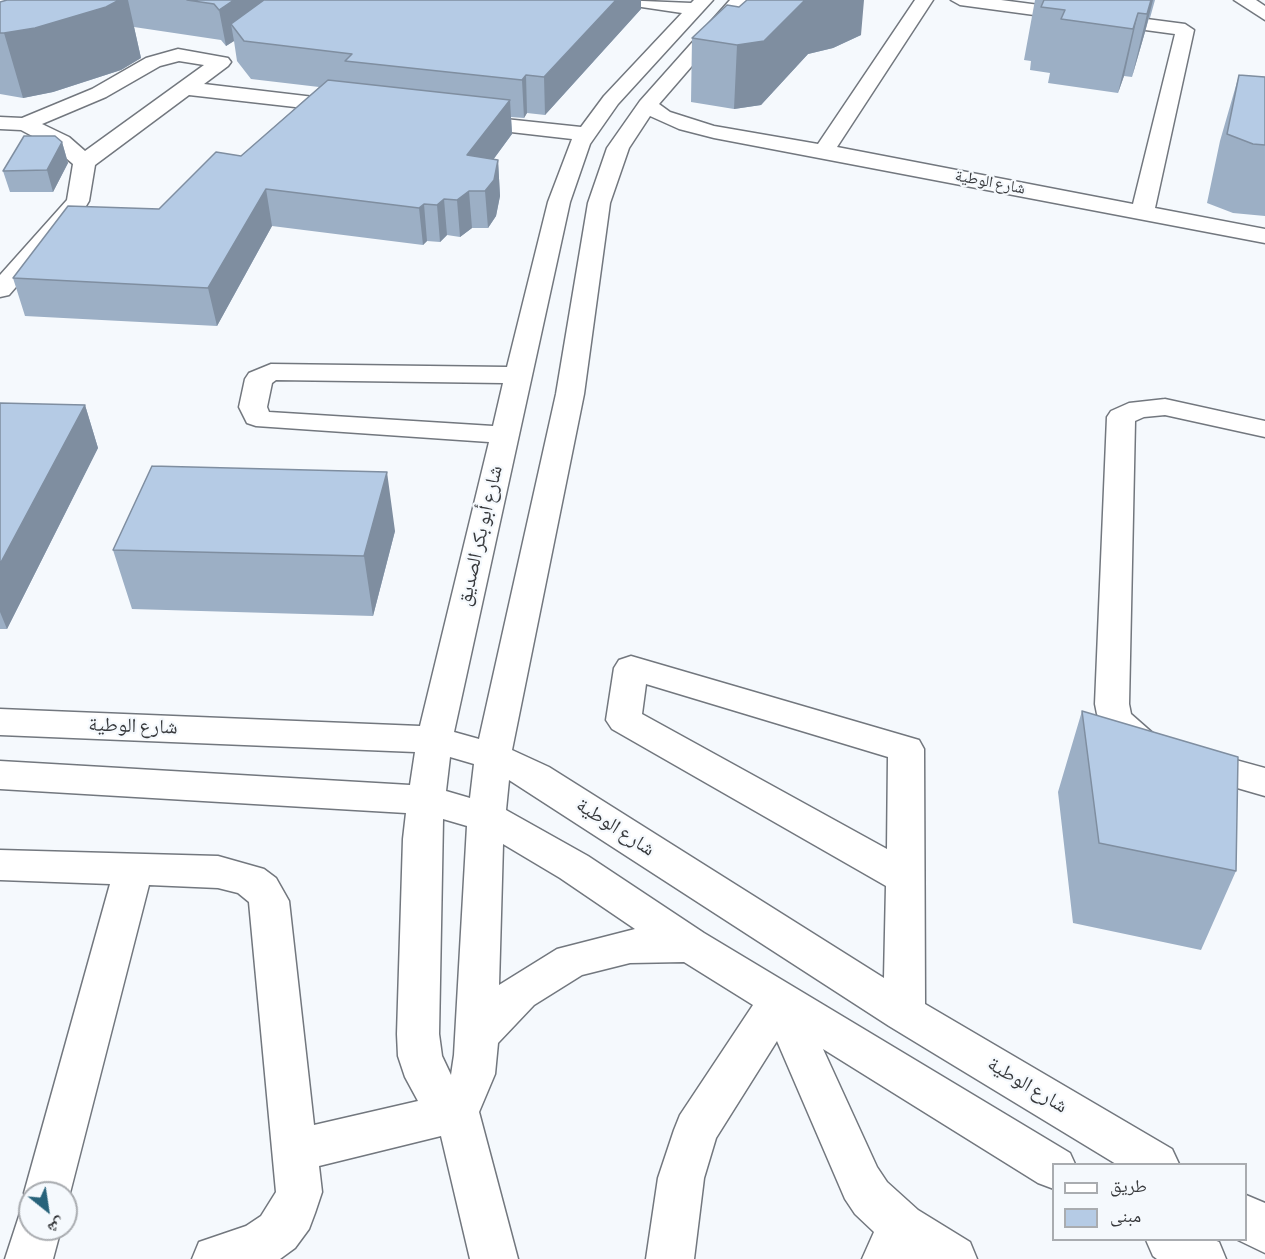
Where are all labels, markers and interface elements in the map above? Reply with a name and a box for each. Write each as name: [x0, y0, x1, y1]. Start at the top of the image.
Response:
street label: شارع الوطية: [953, 167, 1027, 199]
street label: شارع أبو بكر الصديق: [453, 463, 509, 609]
street label: شارع الوطية: [88, 713, 178, 741]
street label: شارع الوطية: [571, 794, 659, 862]
street label: شارع الوطية: [983, 1053, 1071, 1119]
legend: [1052, 1163, 1247, 1241]
text: طريق: [1110, 1176, 1147, 1197]
north arrow: [18, 1181, 78, 1241]
text: مبنى: [1110, 1206, 1141, 1227]
text: ش: [44, 1213, 68, 1238]

